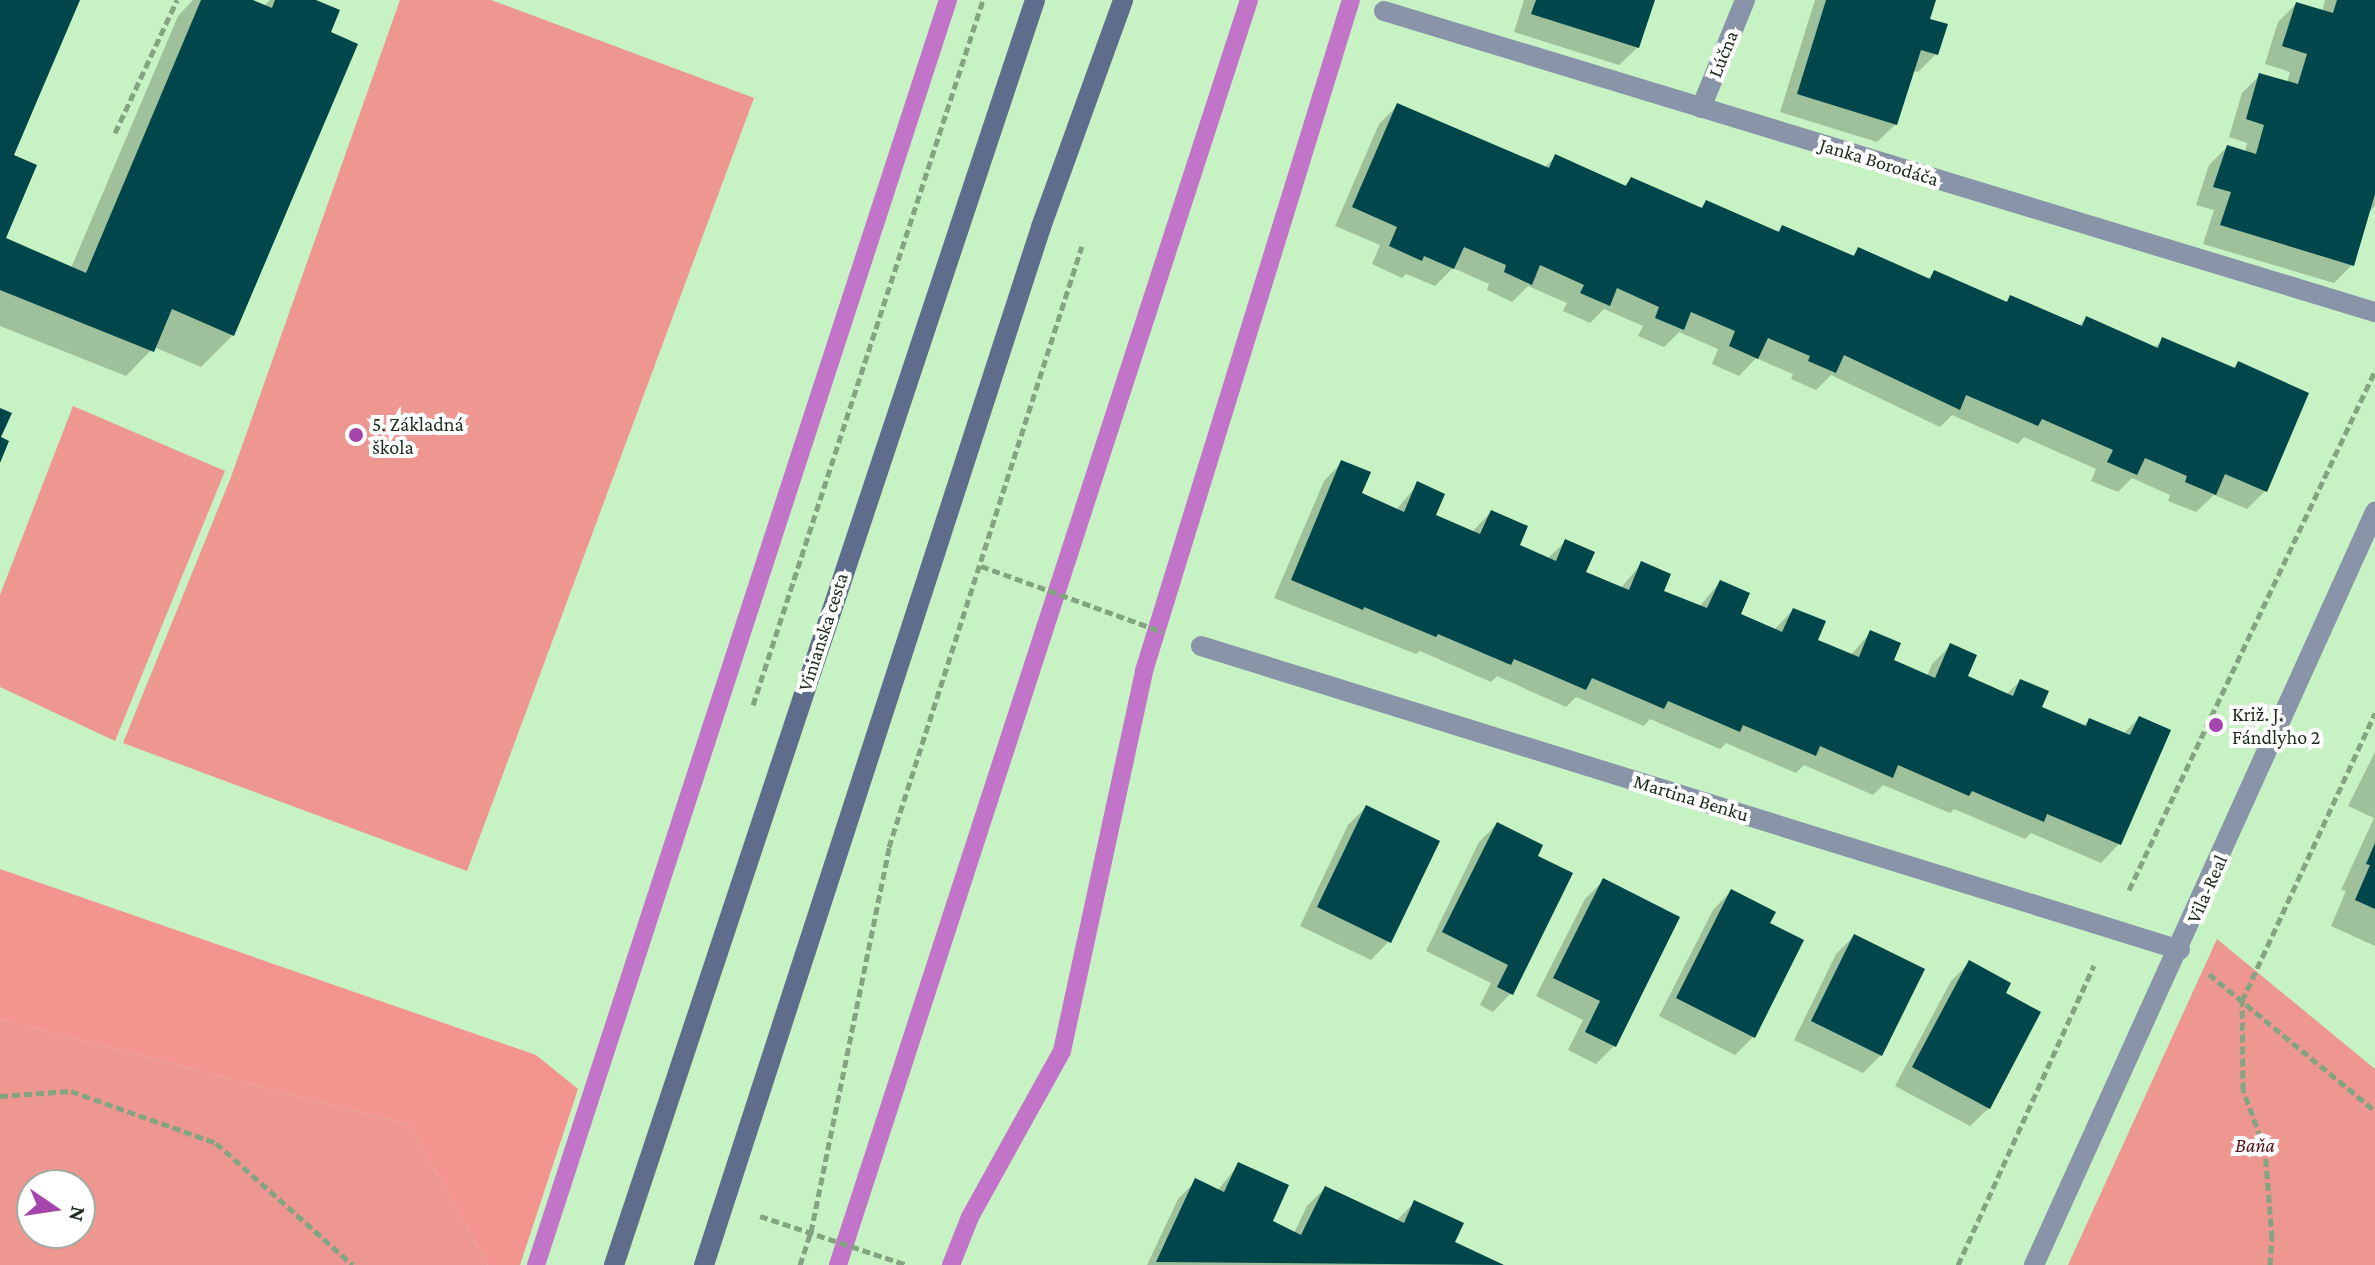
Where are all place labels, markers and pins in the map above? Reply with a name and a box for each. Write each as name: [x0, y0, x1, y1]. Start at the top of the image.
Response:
place label: 5. Základná škola: [372, 412, 464, 459]
marker: 5. Základná škola: [347, 426, 365, 444]
place label: Križ. J. Fándlyho 2: [2232, 702, 2320, 749]
marker: Križ. J. Fándlyho 2: [2207, 716, 2225, 734]

